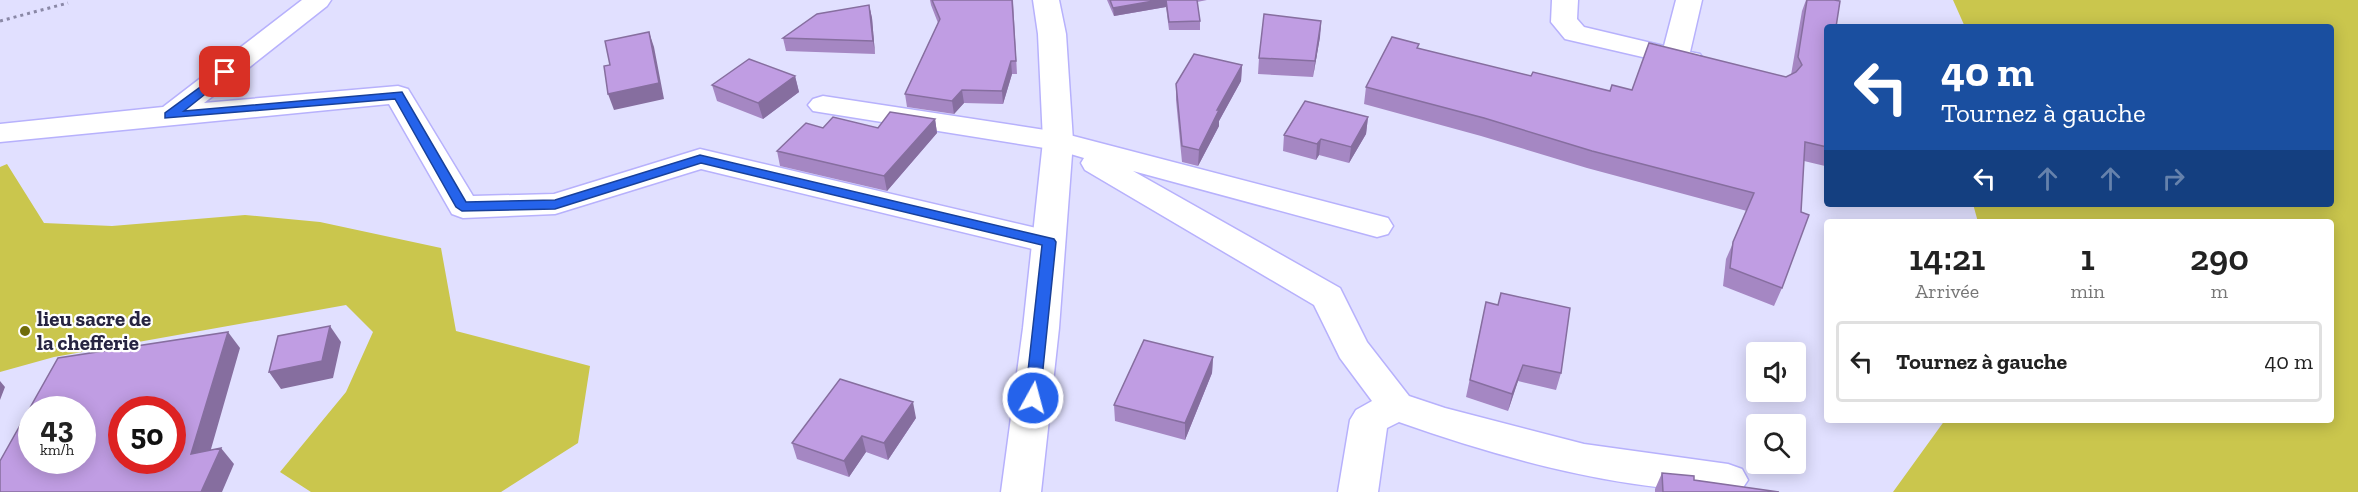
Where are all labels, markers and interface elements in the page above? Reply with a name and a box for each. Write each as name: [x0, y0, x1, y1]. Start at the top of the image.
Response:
pin: [199, 46, 250, 97]
text: 40 m: [1941, 46, 2034, 97]
icon: left: [1842, 48, 1920, 126]
icon: arrive: [208, 55, 241, 88]
text: Tournez à gauche: [1941, 97, 2146, 129]
icon: left: [1968, 162, 2001, 195]
icon: ahead: [2031, 162, 2064, 195]
icon: ahead: [2094, 162, 2127, 195]
icon: right: [2157, 162, 2190, 195]
text: 14:21: [1909, 236, 1985, 279]
text: 1: [2081, 236, 2095, 279]
text: 290: [2190, 236, 2249, 279]
text: Arrivée: [1915, 279, 1979, 303]
text: min: [2070, 279, 2105, 303]
text: m: [2211, 279, 2228, 303]
place label: lieu sacre de la chefferie: [37, 306, 151, 355]
marker: lieu sacre de la chefferie: [18, 324, 32, 338]
map controls: [1746, 342, 1806, 474]
button: sound: [1746, 342, 1806, 402]
icon: left: [1845, 345, 1878, 378]
text: Tournez à gauche: [1896, 348, 2067, 375]
text: 40 m: [2264, 348, 2313, 375]
position arrow: [1001, 366, 1065, 430]
speed limit sign: 50: [108, 396, 186, 474]
text: 43: [40, 410, 74, 446]
button: search: [1746, 414, 1806, 474]
text: km/h: [40, 441, 74, 459]

